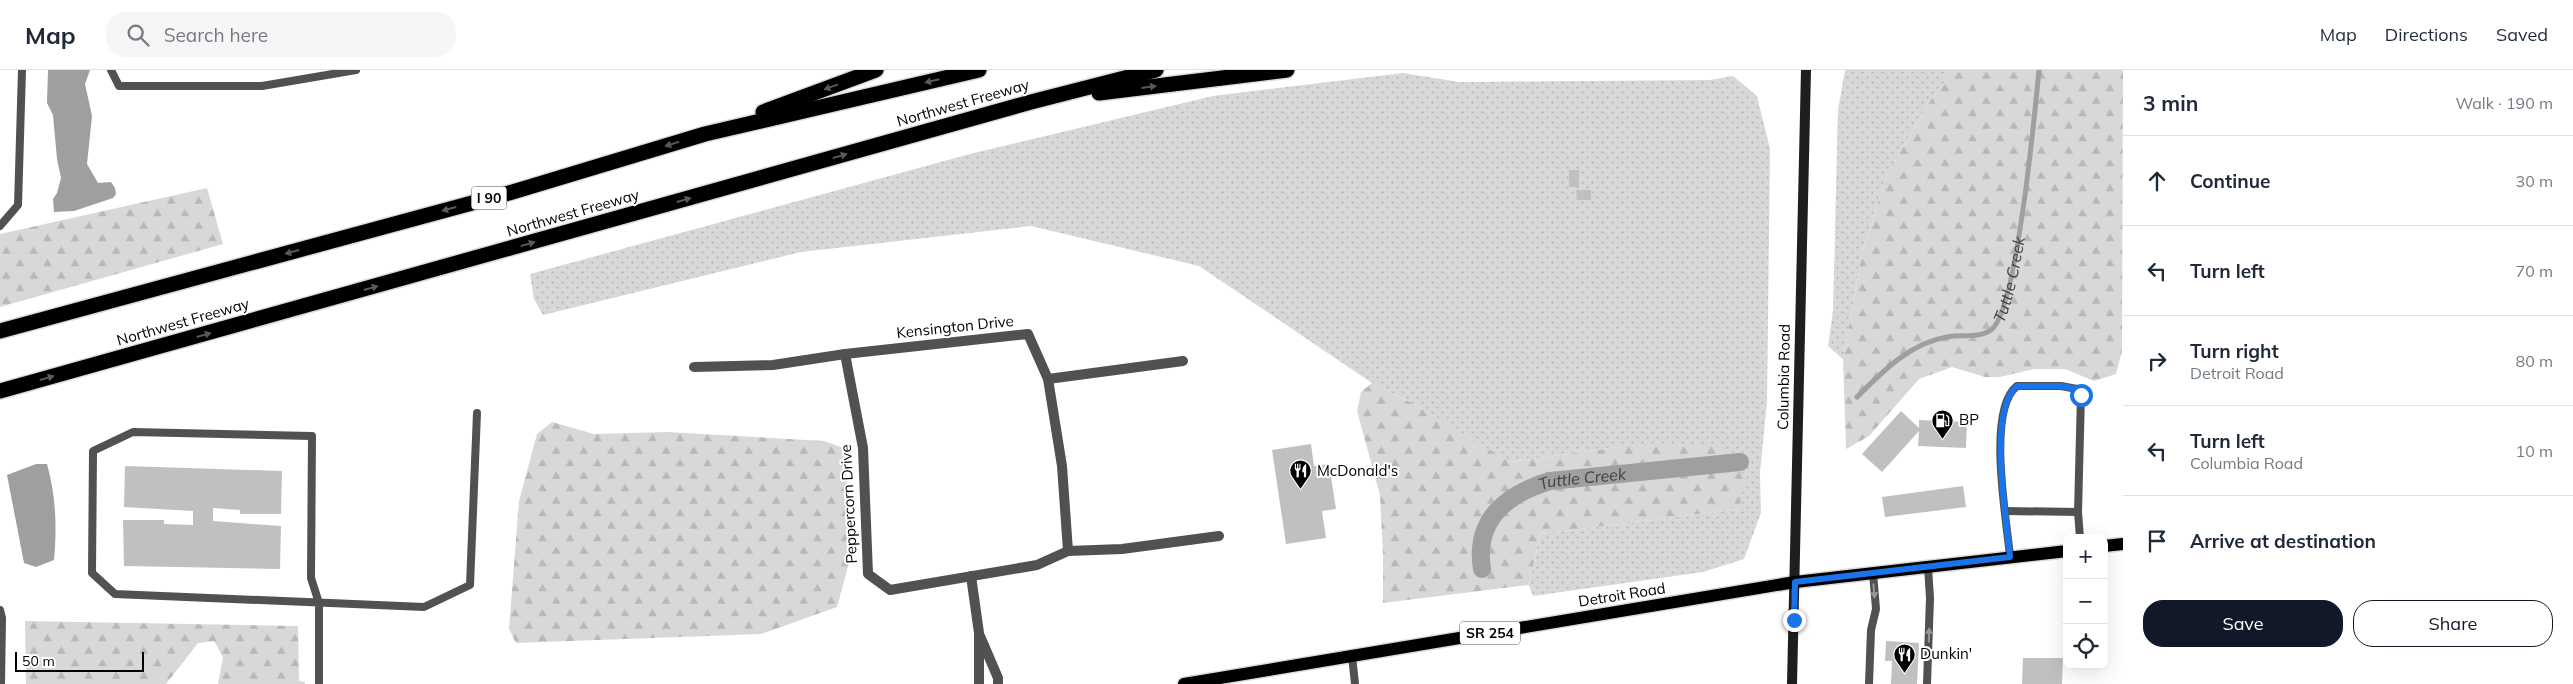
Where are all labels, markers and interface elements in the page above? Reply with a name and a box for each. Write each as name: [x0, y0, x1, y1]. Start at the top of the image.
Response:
search box: [106, 12, 456, 57]
text: Map: [25, 20, 76, 50]
icon: search: [124, 21, 152, 49]
text: Search here: [164, 23, 268, 47]
text: Map: [2320, 23, 2357, 46]
text: Directions: [2385, 23, 2468, 46]
text: Saved: [2496, 23, 2548, 46]
street label: Northwest Freeway: [894, 75, 1031, 131]
one-way arrow: [924, 77, 939, 85]
one-way arrow: [1141, 82, 1157, 90]
one-way arrow: [823, 84, 838, 91]
text: 3 min: [2143, 90, 2198, 116]
text: Walk · 190 m: [2455, 93, 2553, 113]
one-way arrow: [664, 140, 679, 148]
one-way arrow: [833, 152, 848, 160]
icon: ahead: [2143, 167, 2171, 195]
text: Continue: [2190, 169, 2270, 193]
text: 30 m: [2516, 171, 2553, 191]
street label: Northwest Freeway: [504, 185, 641, 241]
road number: I 90: [472, 186, 506, 210]
one-way arrow: [676, 196, 692, 204]
one-way arrow: [441, 205, 456, 213]
water label: Tuttle Creek: [1989, 234, 2029, 326]
one-way arrow: [520, 240, 535, 248]
one-way arrow: [284, 248, 299, 256]
icon: left: [2143, 257, 2171, 285]
text: Turn left: [2190, 259, 2265, 283]
text: 70 m: [2516, 261, 2553, 281]
one-way arrow: [364, 284, 379, 292]
street label: Northwest Freeway: [114, 294, 251, 350]
street label: Kensington Drive: [895, 311, 1015, 342]
street label: Columbia Road: [1773, 324, 1794, 430]
one-way arrow: [196, 330, 211, 338]
text: Turn right: [2190, 339, 2279, 363]
icon: right: [2143, 347, 2171, 375]
text: 80 m: [2516, 351, 2553, 371]
text: Detroit Road: [2190, 363, 2284, 383]
one-way arrow: [40, 374, 55, 382]
route start: [2070, 384, 2093, 407]
fuel station icon: BP: [1931, 408, 1955, 439]
place label: BP: [1959, 410, 1979, 429]
text: Turn left: [2190, 429, 2265, 453]
icon: left: [2143, 437, 2171, 465]
text: 10 m: [2516, 441, 2553, 461]
street label: Peppercorn Drive: [836, 444, 861, 564]
text: Columbia Road: [2190, 453, 2303, 473]
restaurant icon: McDonald's: [1289, 459, 1313, 490]
place label: McDonald's: [1317, 461, 1398, 480]
water label: Tuttle Creek: [1536, 463, 1628, 494]
icon: arrive: [2143, 527, 2171, 555]
text: Arrive at destination: [2190, 529, 2376, 553]
map controls: [2063, 534, 2108, 669]
button: +: [2063, 534, 2108, 579]
street label: Detroit Road: [1577, 578, 1667, 611]
button: −: [2063, 579, 2108, 624]
one-way arrow: [1871, 583, 1879, 599]
button: Save: [2143, 600, 2343, 647]
button: Share: [2353, 600, 2553, 647]
route end: [1783, 609, 1806, 632]
road number: SR 254: [1460, 622, 1520, 644]
button: locate: [2063, 624, 2108, 669]
one-way arrow: [1925, 627, 1933, 643]
restaurant icon: Dunkin': [1892, 642, 1916, 673]
place label: Dunkin': [1920, 644, 1972, 663]
scale bar: [15, 649, 144, 672]
text: 50 m: [22, 652, 55, 670]

